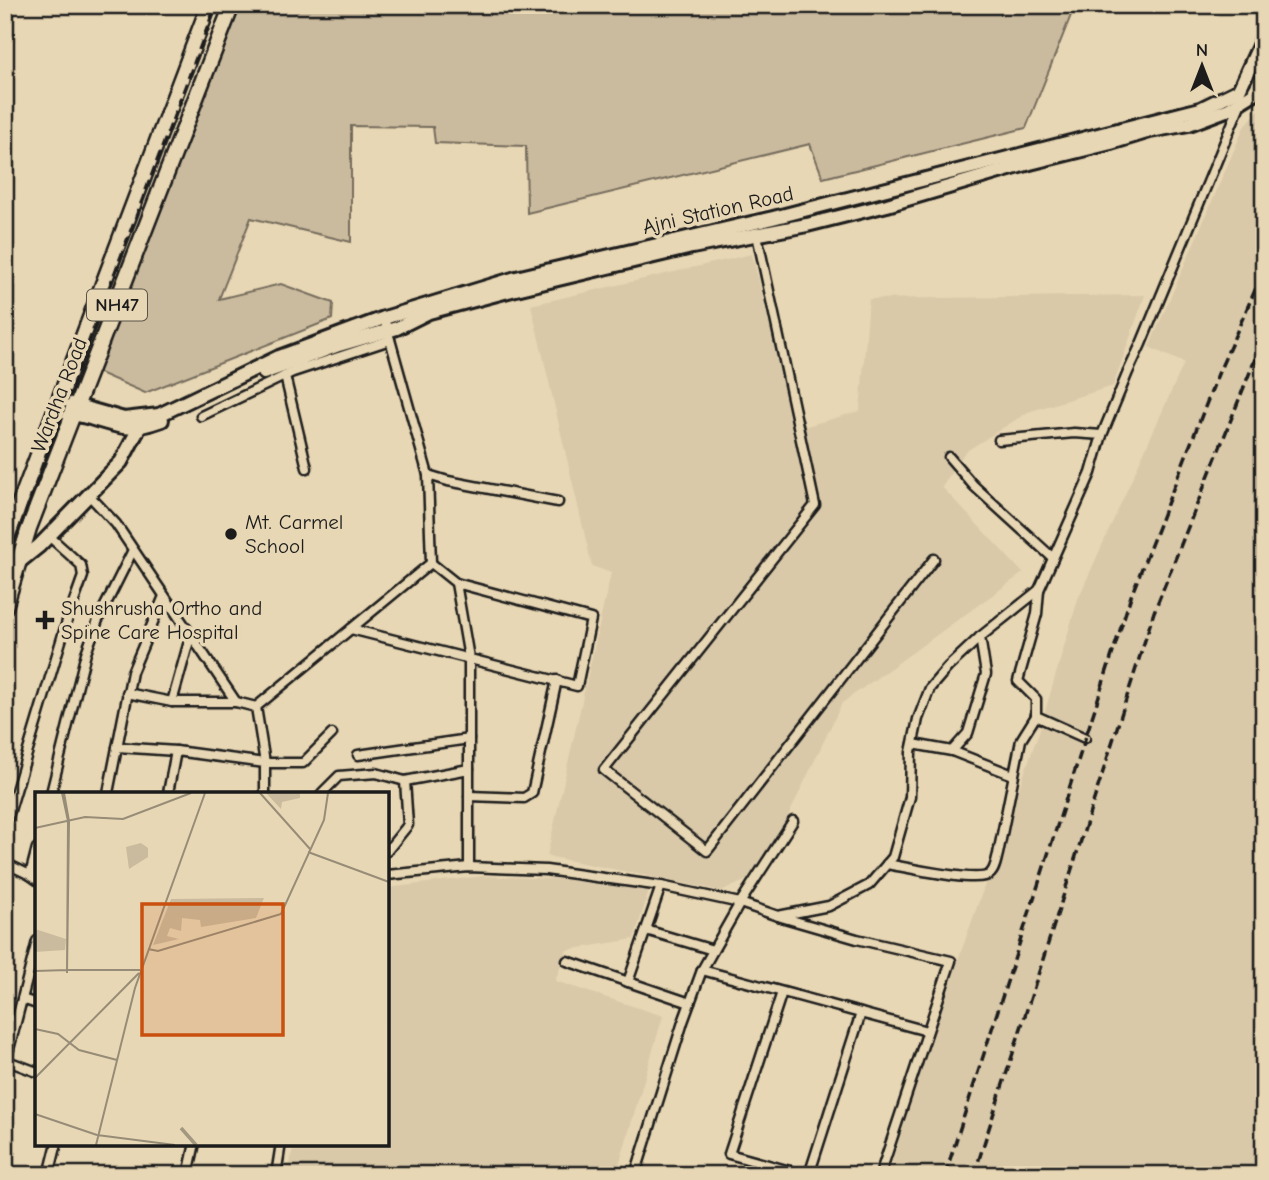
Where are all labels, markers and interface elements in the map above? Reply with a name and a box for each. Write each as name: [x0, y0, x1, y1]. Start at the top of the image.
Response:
north arrow: [1168, 32, 1238, 102]
text: N: [1196, 39, 1208, 61]
street label: Ajni Station Road: [640, 181, 796, 239]
road number: NH47: [87, 290, 147, 320]
street label: Wardha Road: [26, 334, 92, 456]
place label: Mt. Carmel School: [245, 510, 343, 558]
marker: Mt. Carmel School: [223, 526, 239, 542]
place label: Shushrusha Ortho and Spine Care Hospital: [61, 596, 262, 644]
marker: Shushrusha Ortho and Spine Care Hospital: [35, 610, 55, 630]
inset map: [35, 792, 388, 1145]

